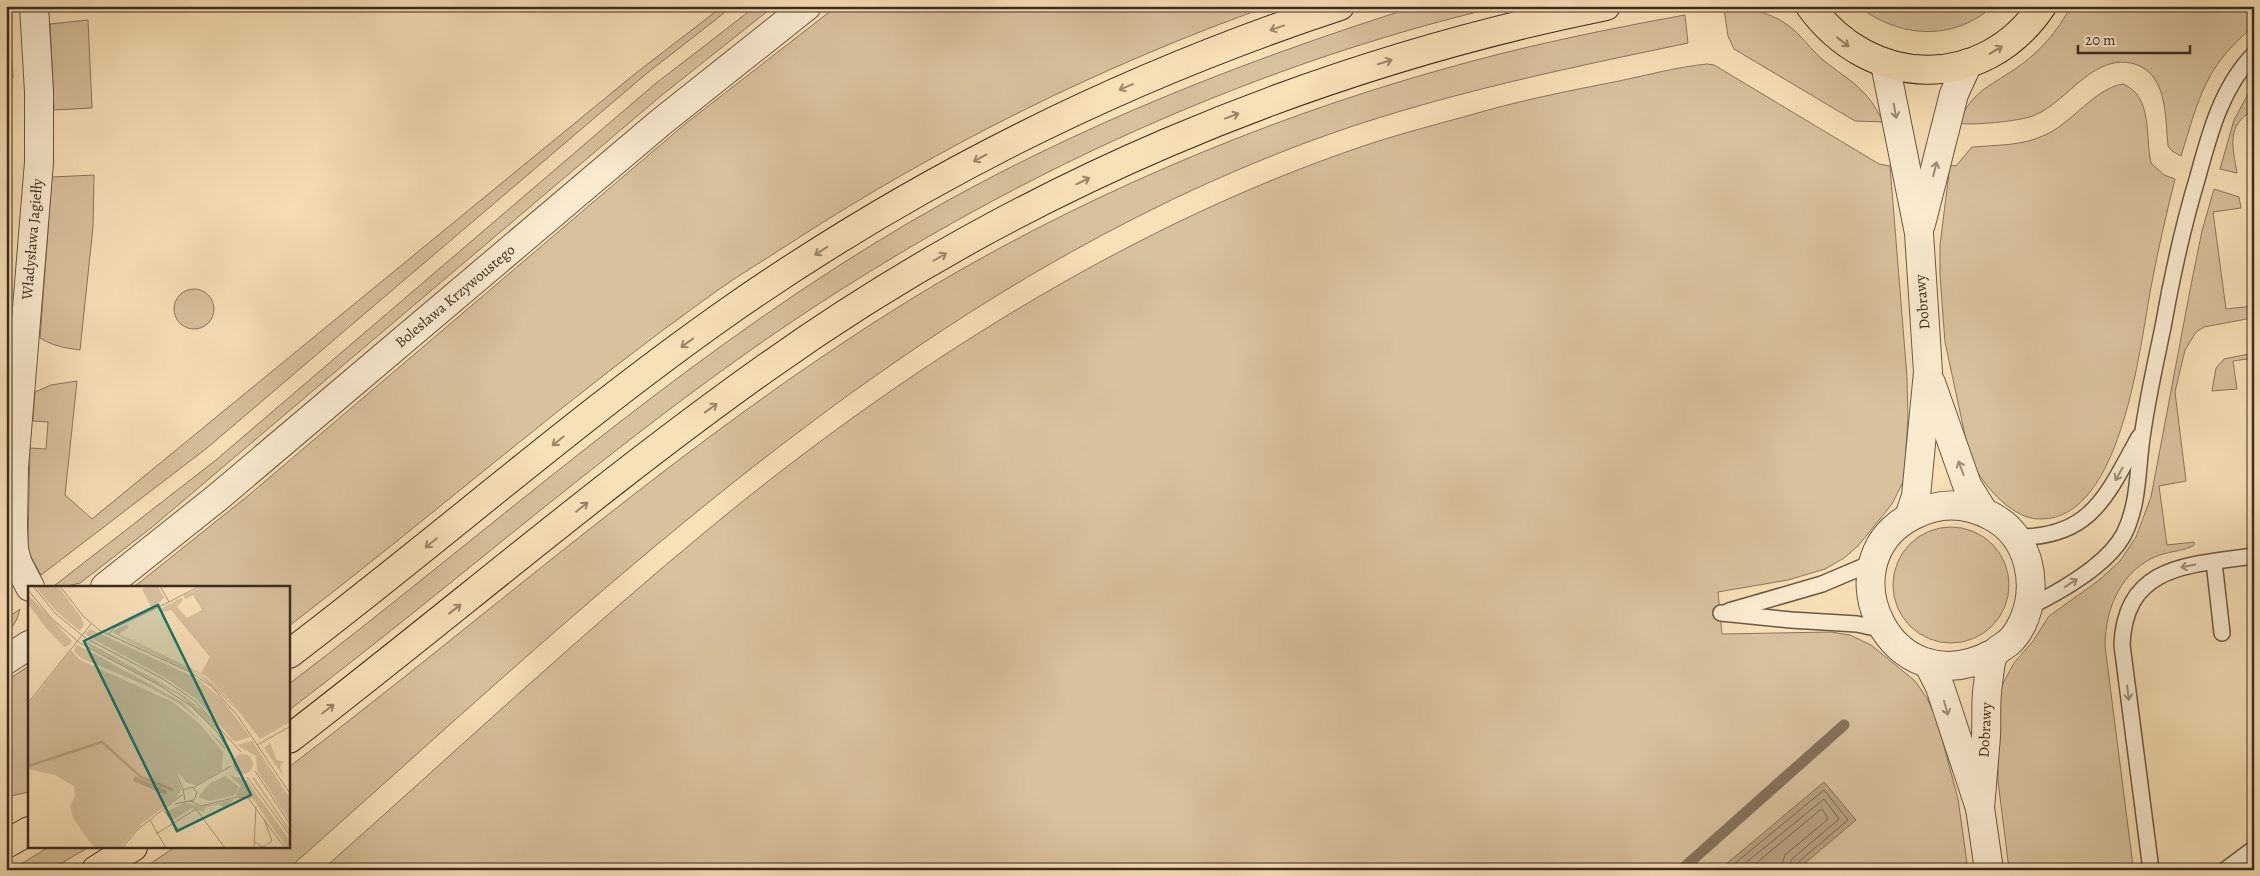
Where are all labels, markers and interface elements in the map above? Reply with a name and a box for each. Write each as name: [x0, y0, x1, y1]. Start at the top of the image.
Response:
scale bar: [2078, 22, 2190, 54]
one-way arrow: [1270, 24, 1285, 33]
text: 20 m: [2085, 30, 2116, 50]
one-way arrow: [1836, 36, 1849, 47]
one-way arrow: [1988, 45, 2002, 55]
one-way arrow: [1377, 57, 1393, 67]
one-way arrow: [1119, 83, 1134, 93]
one-way arrow: [1891, 103, 1901, 119]
one-way arrow: [1224, 111, 1239, 120]
one-way arrow: [972, 153, 987, 163]
one-way arrow: [1931, 161, 1940, 177]
one-way arrow: [1075, 176, 1090, 186]
street label: Władysława Jagiełły: [17, 177, 47, 301]
street label: Bolesława Krzywoustego: [391, 240, 519, 352]
one-way arrow: [815, 246, 829, 256]
one-way arrow: [932, 252, 946, 262]
street label: Dobrawy: [1910, 273, 1934, 330]
one-way arrow: [681, 337, 694, 348]
one-way arrow: [704, 403, 718, 413]
one-way arrow: [552, 435, 565, 446]
one-way arrow: [1956, 461, 1965, 476]
one-way arrow: [2113, 466, 2123, 481]
one-way arrow: [576, 502, 589, 513]
one-way arrow: [425, 537, 438, 548]
one-way arrow: [2181, 561, 2197, 571]
one-way arrow: [2064, 578, 2078, 588]
inset map: [28, 586, 290, 848]
one-way arrow: [448, 603, 461, 614]
one-way arrow: [2123, 685, 2133, 701]
one-way arrow: [1942, 700, 1951, 716]
street label: Dobrawy: [1974, 702, 1996, 758]
one-way arrow: [321, 704, 334, 715]

